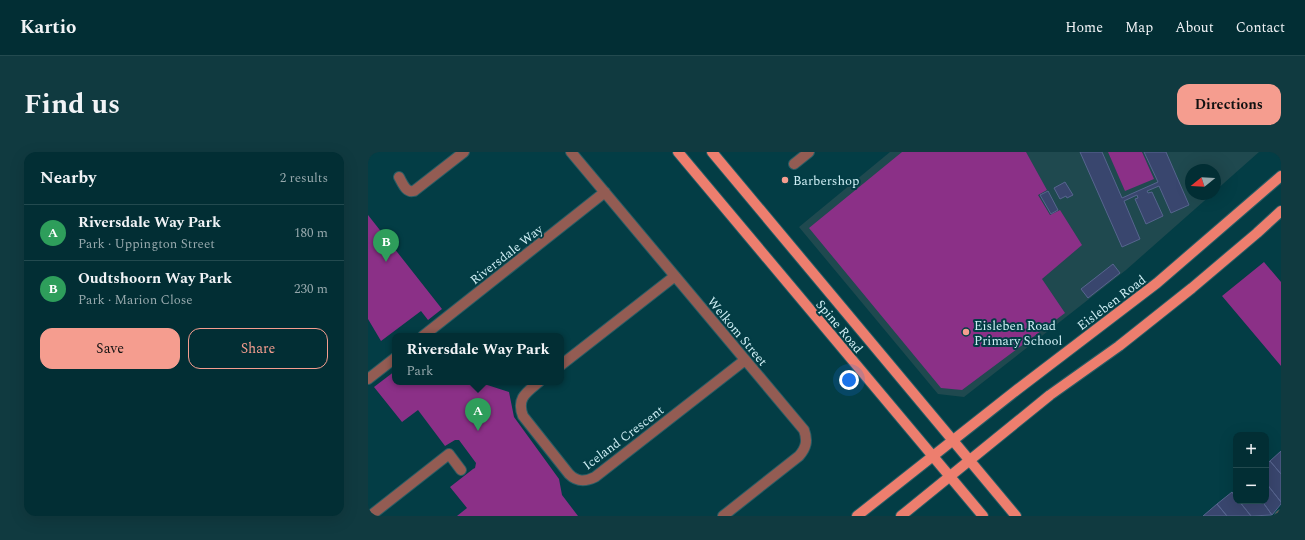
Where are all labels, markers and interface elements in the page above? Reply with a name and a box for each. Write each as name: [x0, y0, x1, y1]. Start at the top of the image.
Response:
text: Kartio: [20, 13, 76, 42]
text: Home: [1065, 17, 1103, 38]
text: Map: [1125, 17, 1153, 38]
text: About: [1175, 17, 1214, 38]
text: Contact: [1236, 17, 1285, 38]
text: Find us: [24, 83, 120, 126]
button: Directions: [1177, 84, 1281, 125]
north arrow: [1185, 164, 1221, 200]
text: Nearby: [40, 165, 96, 191]
text: 2 results: [280, 168, 328, 188]
place label: Barbershop: [793, 171, 859, 191]
marker: Barbershop: [780, 175, 790, 185]
text: Riversdale Way Park: [78, 211, 221, 234]
street label: Riversdale Way: [466, 219, 548, 290]
text: A: [48, 223, 58, 243]
text: 180 m: [294, 223, 328, 243]
pin: B: [373, 229, 399, 262]
text: Park · Uppington Street: [78, 234, 215, 254]
text: Oudtshoorn Way Park: [78, 267, 232, 290]
street label: Eisleben Road: [1073, 270, 1150, 335]
text: B: [48, 279, 58, 299]
text: 230 m: [294, 279, 328, 299]
text: Park · Marion Close: [78, 290, 193, 310]
street label: Welkom Street: [702, 293, 773, 371]
street label: Spine Road: [811, 295, 868, 358]
place label: Eisleben Road Primary School: [974, 316, 1063, 351]
marker: Eisleben Road Primary School: [961, 327, 971, 337]
button: Save: [40, 328, 180, 369]
button: Share: [188, 328, 328, 369]
popup: [392, 333, 564, 385]
text: Riversdale Way Park: [407, 338, 549, 361]
text: Park: [407, 361, 433, 381]
your location: [839, 370, 859, 390]
pin: A: [465, 398, 491, 431]
street label: Iceland Crescent: [579, 400, 669, 475]
map controls: [1233, 432, 1269, 504]
button: +: [1233, 432, 1269, 468]
button: −: [1233, 468, 1269, 504]

